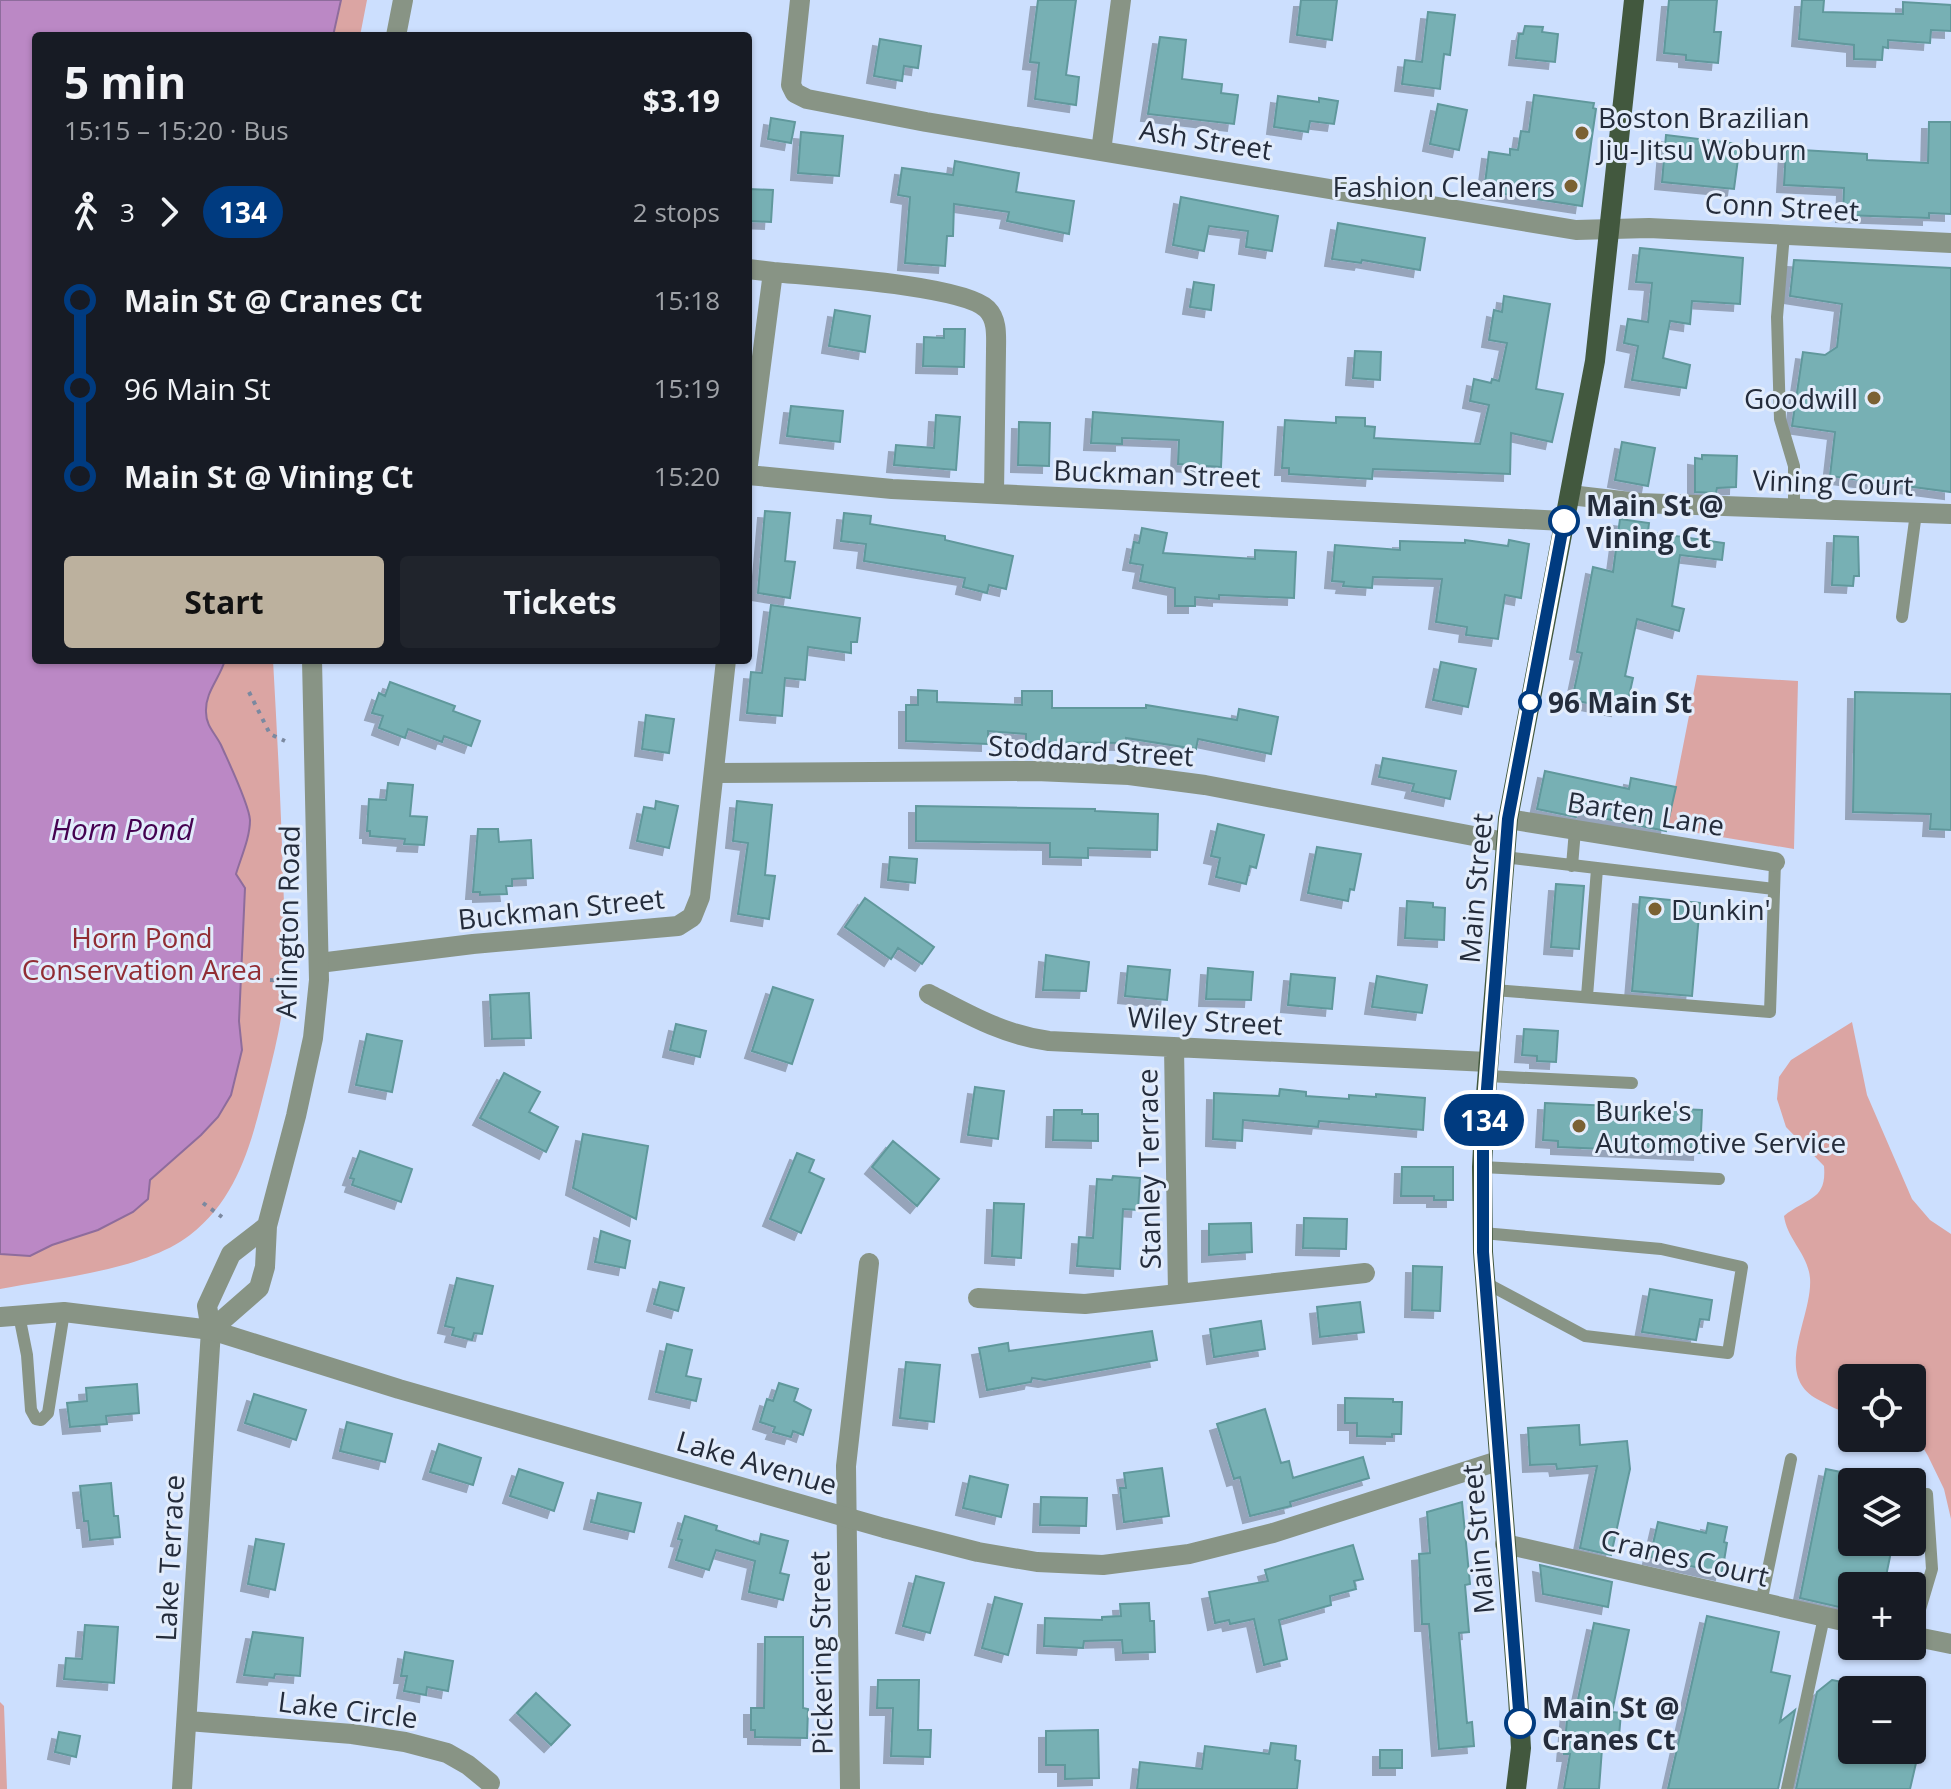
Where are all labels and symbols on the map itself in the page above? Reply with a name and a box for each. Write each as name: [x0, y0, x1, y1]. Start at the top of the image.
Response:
place label: Boston Brazilian Jiu-Jitsu Woburn: [1595, 98, 1810, 168]
street label: Ash Street: [1137, 110, 1275, 168]
marker: Boston Brazilian Jiu-Jitsu Woburn: [1573, 124, 1591, 142]
place label: Fashion Cleaners: [1332, 167, 1555, 205]
marker: Fashion Cleaners: [1562, 177, 1580, 195]
street label: Conn Street: [1704, 183, 1860, 229]
place label: Goodwill: [1744, 379, 1858, 417]
marker: Goodwill: [1865, 389, 1883, 407]
street label: Buckman Street: [1053, 450, 1261, 496]
street label: Vining Court: [1752, 460, 1914, 504]
place label: Main St @ Vining Ct: [1586, 486, 1724, 556]
marker: Main St @ Vining Ct: [1549, 506, 1579, 536]
place label: 96 Main St: [1548, 683, 1692, 721]
marker: 96 Main St: [1519, 691, 1541, 713]
street label: Stoddard Street: [987, 726, 1195, 774]
street label: Barten Lane: [1565, 782, 1727, 844]
water label: Horn Pond: [51, 808, 194, 849]
street label: Main Street: [1450, 811, 1500, 965]
street label: Arlington Road: [266, 825, 308, 1019]
street label: Buckman Street: [456, 878, 666, 938]
place label: Dunkin': [1671, 890, 1771, 928]
marker: Dunkin': [1646, 900, 1664, 918]
park label: Horn Pond Conservation Area: [22, 918, 262, 988]
street label: Wiley Street: [1127, 997, 1284, 1043]
street label: Stanley Terrace: [1127, 1068, 1169, 1270]
place label: Burke's Automotive Service: [1595, 1091, 1846, 1161]
line badge: 134: [1438, 1094, 1530, 1146]
marker: Burke's Automotive Service: [1570, 1117, 1588, 1135]
street label: Lake Avenue: [672, 1421, 842, 1503]
street label: Main Street: [1452, 1462, 1502, 1616]
street label: Lake Terrace: [146, 1474, 192, 1642]
street label: Cranes Court: [1597, 1519, 1773, 1595]
street label: Pickering Street: [799, 1551, 841, 1755]
street label: Lake Circle: [276, 1682, 420, 1736]
place label: Main St @ Cranes Ct: [1542, 1688, 1680, 1758]
marker: Main St @ Cranes Ct: [1505, 1708, 1535, 1738]

